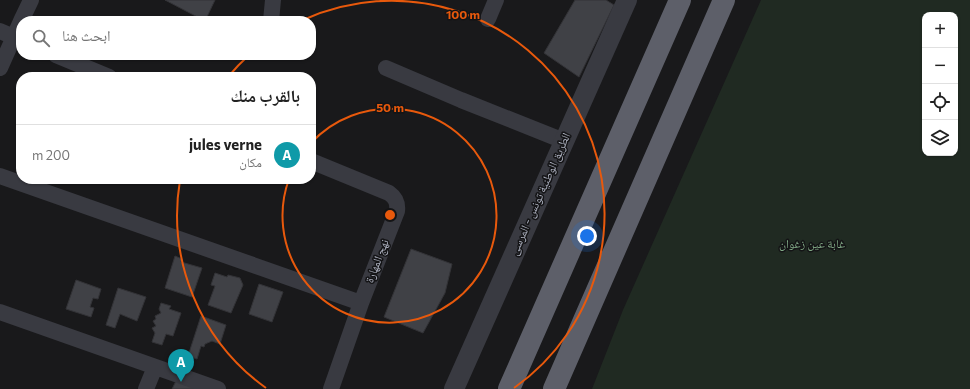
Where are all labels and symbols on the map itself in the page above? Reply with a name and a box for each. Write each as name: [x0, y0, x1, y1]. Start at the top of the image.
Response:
text: 100 m: [446, 7, 480, 21]
text: 50 m: [376, 100, 404, 114]
street label: الطريق الوطنية تونس - المرسى: [506, 130, 574, 258]
centre of rings: [383, 208, 397, 222]
your location: [577, 226, 597, 246]
park label: غابة عين زغوان: [779, 236, 845, 251]
street label: نهج المهارة: [361, 237, 392, 285]
pin: A: [168, 349, 194, 382]

